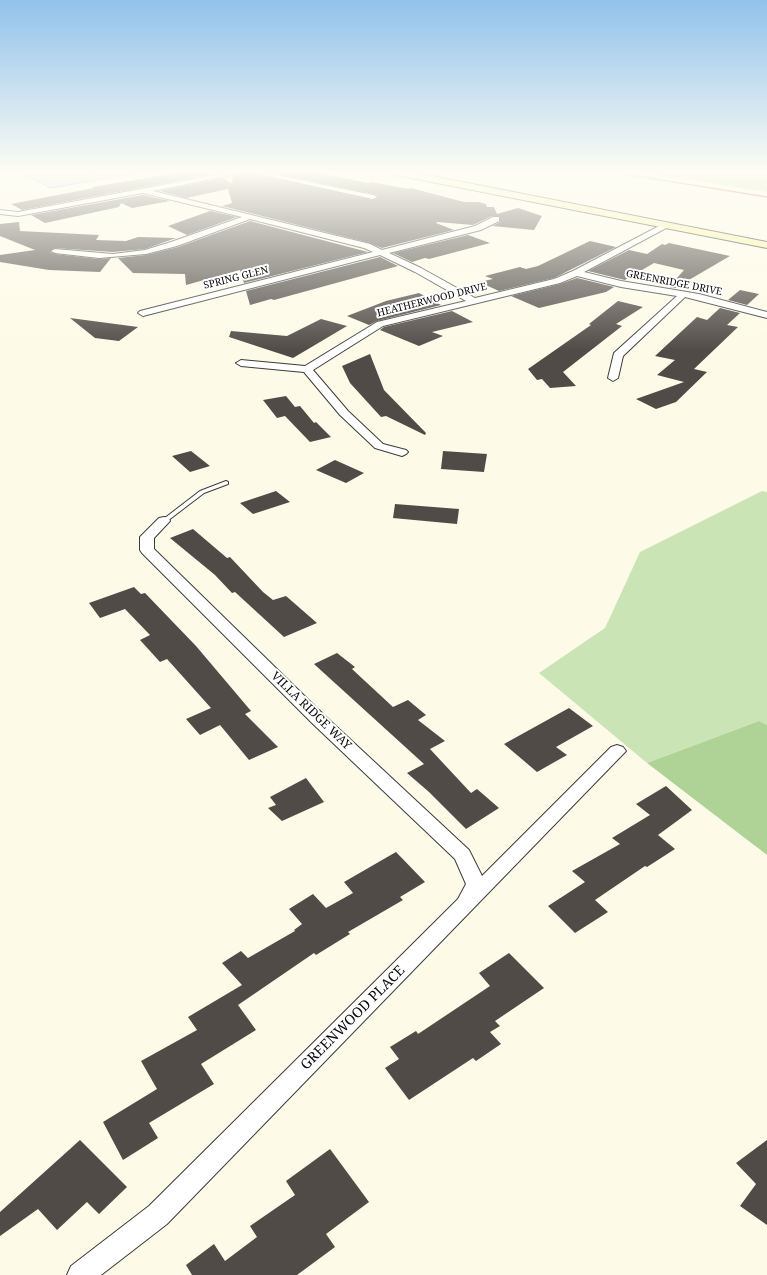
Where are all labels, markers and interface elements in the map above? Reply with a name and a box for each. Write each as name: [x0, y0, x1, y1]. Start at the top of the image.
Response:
street label: SPRING GLEN: [202, 264, 270, 292]
street label: GREENRIDGE DRIVE: [625, 268, 723, 298]
street label: HEATHERWOOD DRIVE: [376, 281, 488, 319]
street label: VILLA RIDGE WAY: [268, 669, 354, 753]
street label: GREENWOOD PLACE: [297, 962, 409, 1074]

